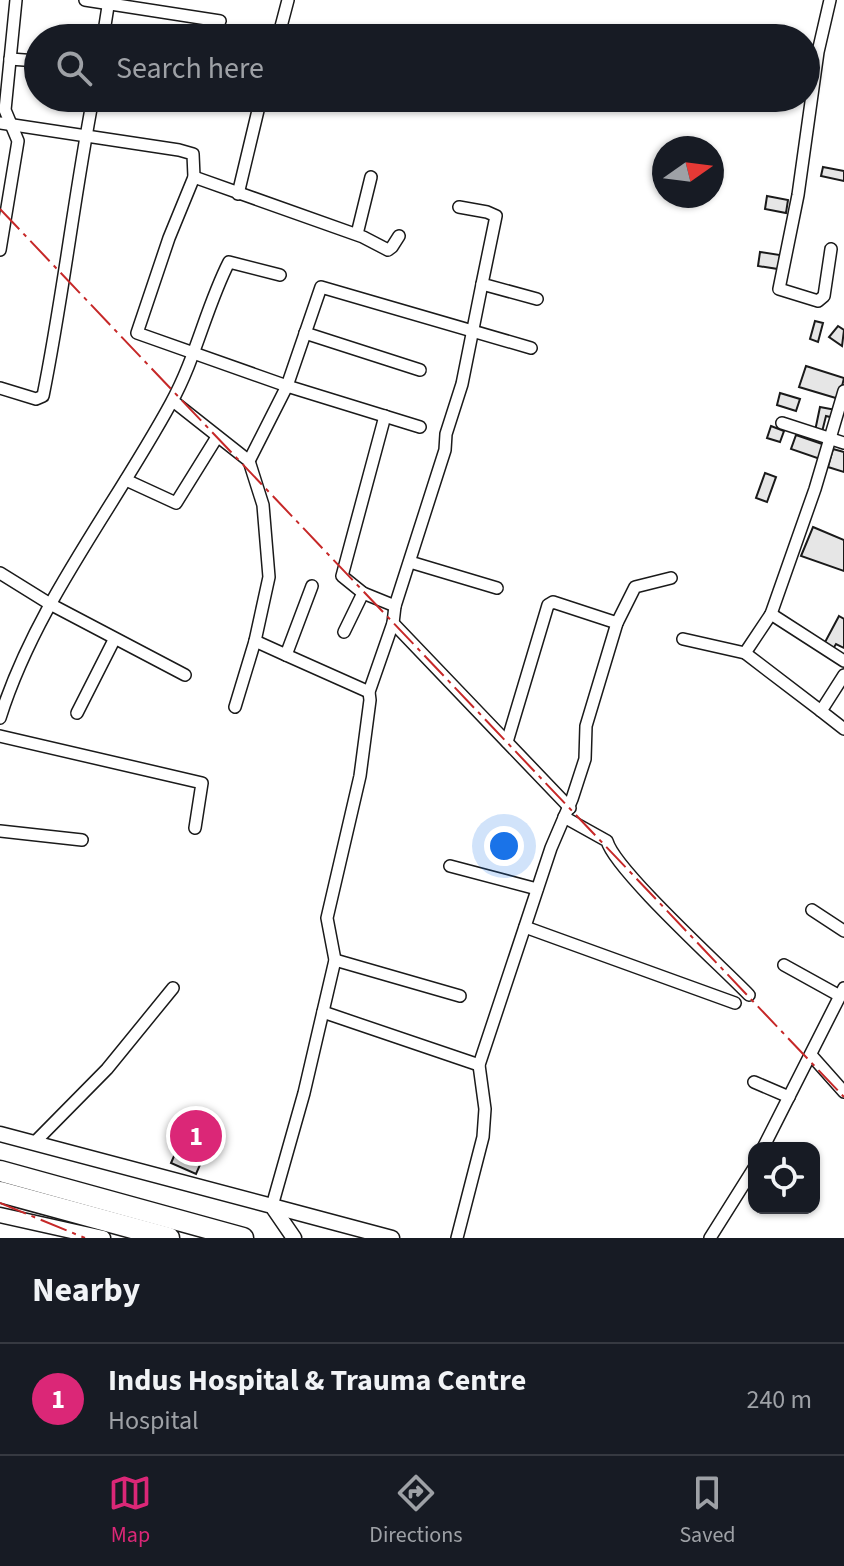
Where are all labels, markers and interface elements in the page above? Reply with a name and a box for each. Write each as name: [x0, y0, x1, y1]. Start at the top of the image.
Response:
search box: [24, 24, 820, 112]
icon: search: [52, 46, 96, 90]
text: Search here: [116, 47, 264, 90]
north arrow: [652, 136, 724, 208]
your location: [484, 826, 524, 866]
pin: 1: [170, 1106, 222, 1166]
map controls: [748, 1142, 820, 1214]
button: locate: [748, 1142, 820, 1214]
text: Nearby: [32, 1266, 140, 1315]
text: Indus Hospital & Trauma Centre: [108, 1359, 526, 1402]
text: 1: [51, 1381, 65, 1418]
text: 240 m: [746, 1381, 812, 1418]
text: Hospital: [108, 1402, 199, 1439]
tab: Map: [108, 1471, 152, 1551]
tab: Directions: [369, 1471, 462, 1551]
tab: Saved: [679, 1471, 736, 1551]

